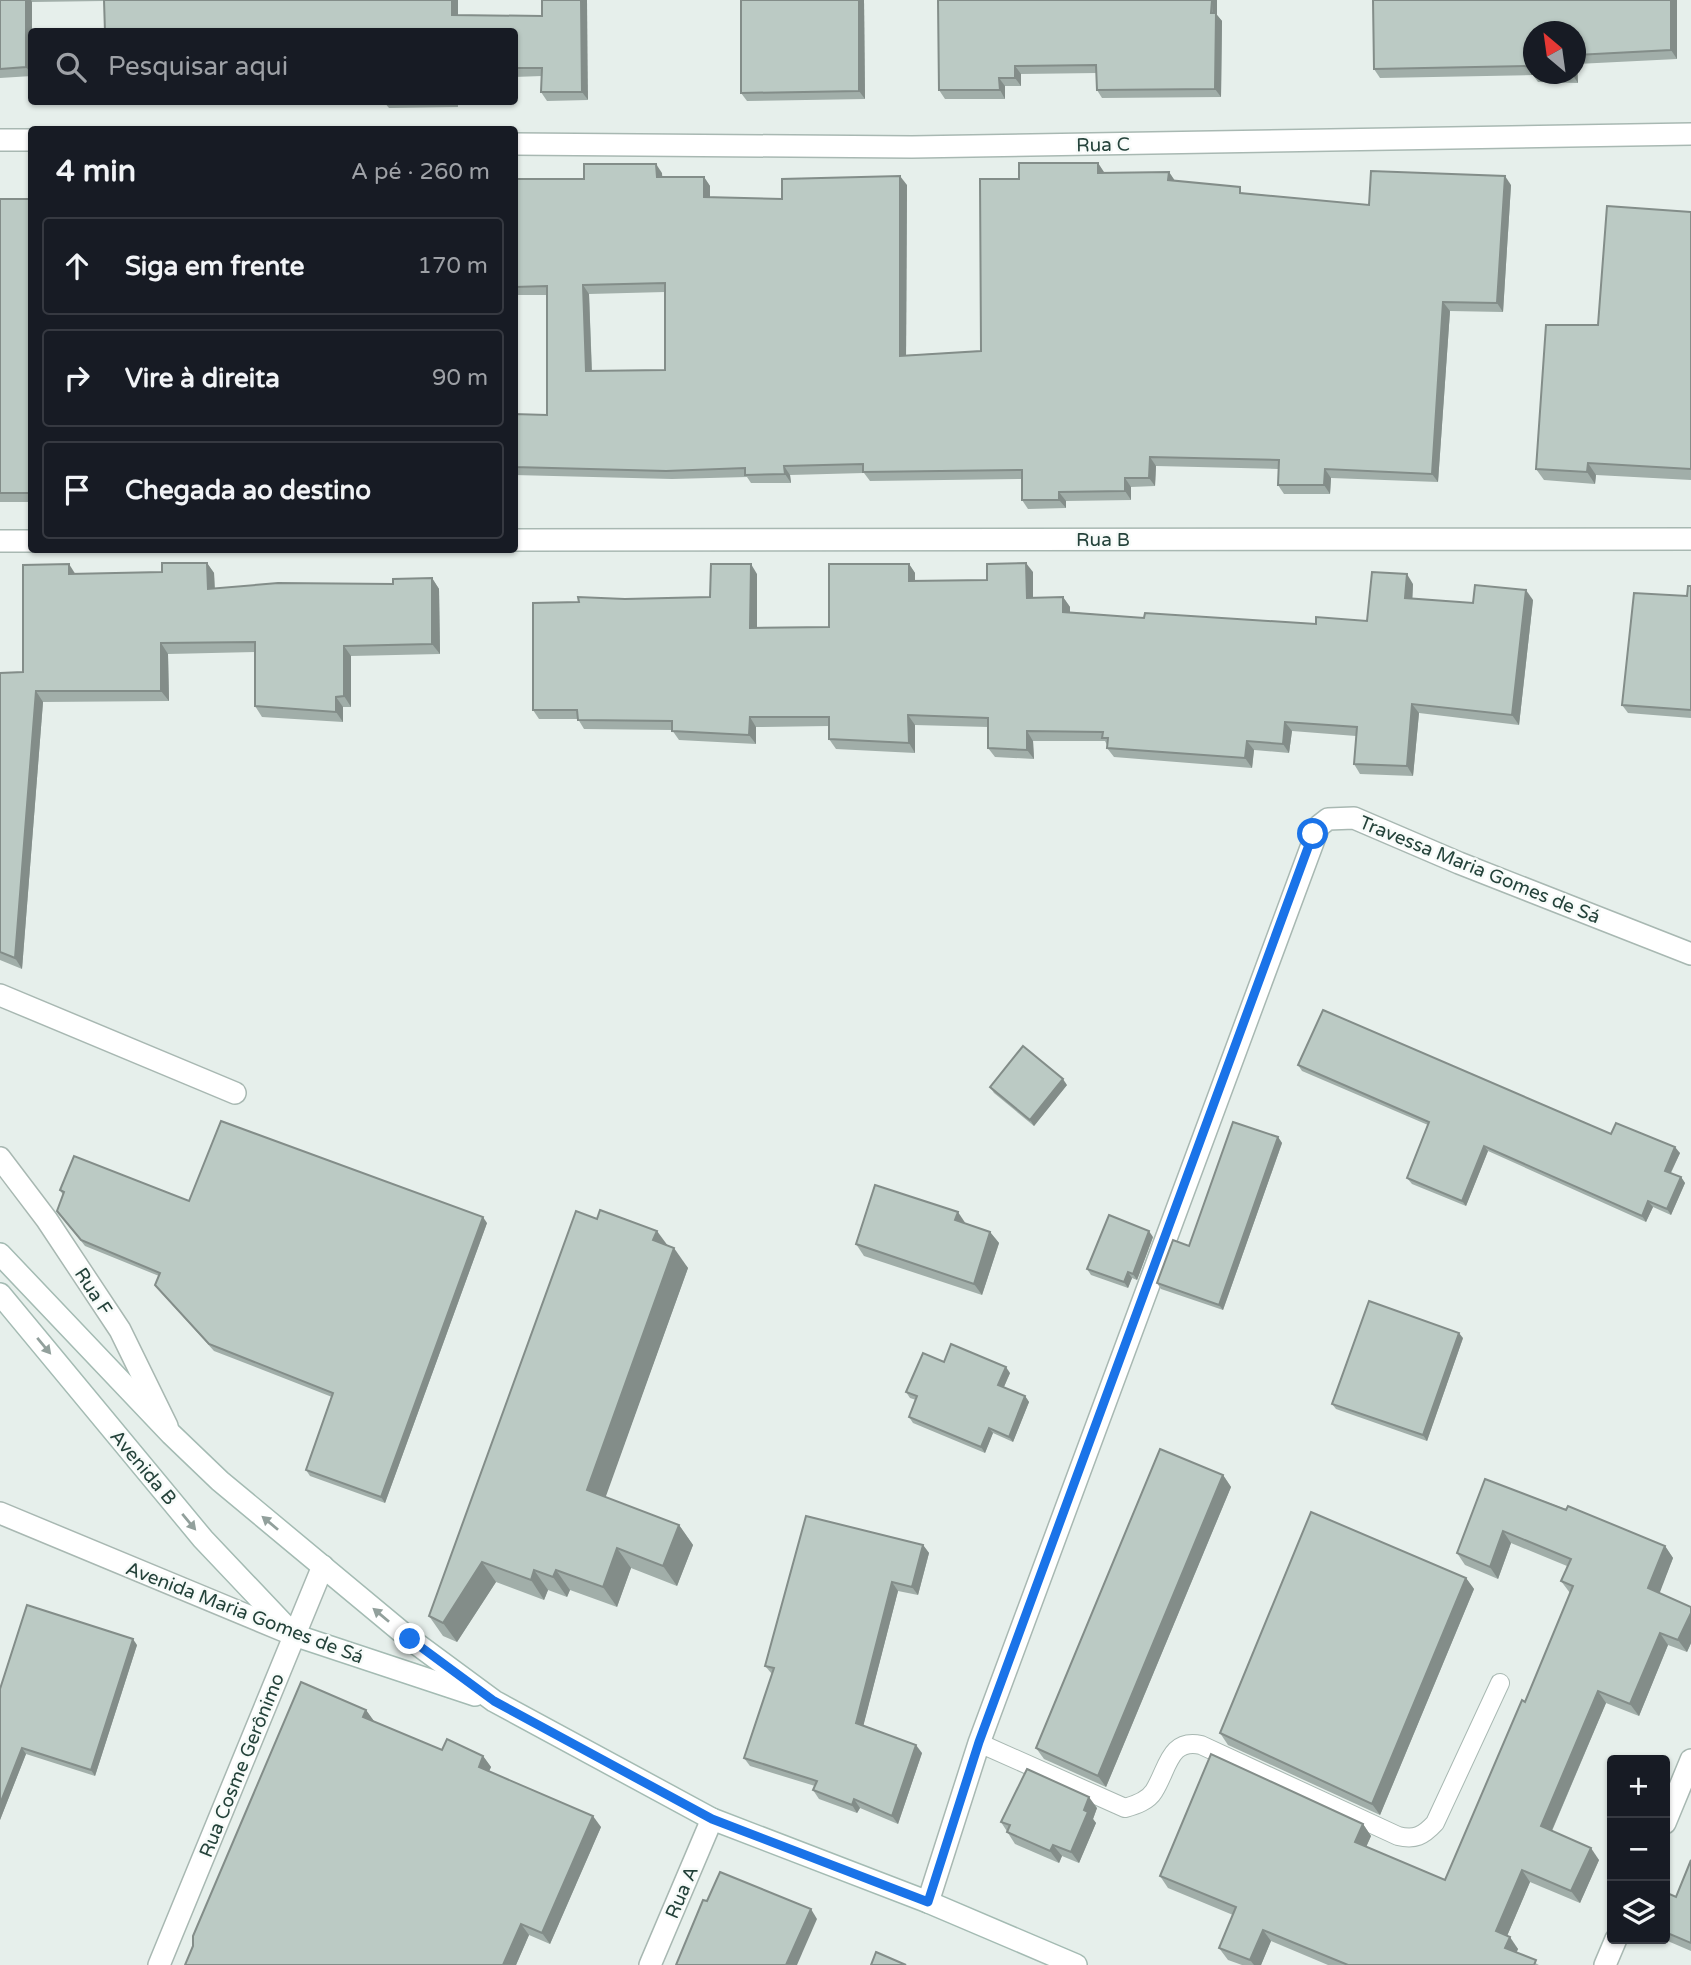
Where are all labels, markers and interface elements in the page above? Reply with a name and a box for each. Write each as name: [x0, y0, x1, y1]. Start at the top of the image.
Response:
north arrow: [1523, 21, 1586, 84]
search box: [28, 28, 518, 105]
icon: search: [52, 48, 90, 86]
text: Pesquisar aqui: [108, 51, 288, 82]
street label: Rua C: [1076, 134, 1130, 156]
text: 4 min: [56, 153, 136, 190]
text: A pé · 260 m: [351, 158, 490, 186]
icon: ahead: [58, 247, 96, 285]
text: Siga em frente: [125, 251, 305, 282]
text: 170 m: [418, 252, 488, 280]
icon: right: [58, 359, 96, 397]
text: Vire à direita: [125, 363, 280, 394]
text: 90 m: [432, 364, 488, 392]
icon: arrive: [58, 471, 96, 509]
text: Chegada ao destino: [125, 475, 371, 506]
street label: Rua B: [1076, 529, 1130, 551]
street label: Travessa Maria Gomes de Sá: [1356, 811, 1603, 928]
route start: [1297, 818, 1328, 849]
street label: Rua F: [70, 1264, 117, 1319]
one-way arrow: [36, 1337, 51, 1355]
street label: Avenida B: [105, 1426, 181, 1510]
one-way arrow: [181, 1512, 196, 1530]
one-way arrow: [262, 1515, 280, 1530]
street label: Avenida Maria Gomes de Sá: [123, 1557, 367, 1669]
one-way arrow: [373, 1608, 390, 1623]
route end: [394, 1623, 425, 1654]
street label: Rua Cosme Gerônimo: [195, 1670, 289, 1861]
map controls: [1607, 1755, 1670, 1944]
button: +: [1607, 1755, 1670, 1818]
button: −: [1607, 1818, 1670, 1881]
street label: Rua A: [661, 1863, 703, 1922]
button: layers: [1607, 1881, 1670, 1944]

